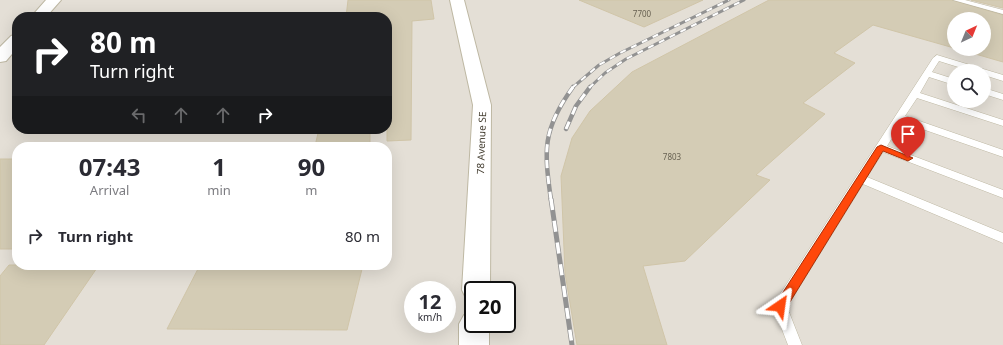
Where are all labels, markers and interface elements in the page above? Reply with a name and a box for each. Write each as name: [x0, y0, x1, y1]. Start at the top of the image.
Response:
house number: 7700: [633, 8, 652, 19]
north arrow: [947, 12, 991, 56]
map controls: [947, 12, 991, 108]
text: 80 m: [90, 23, 157, 61]
icon: right: [24, 28, 76, 80]
text: Turn right: [90, 59, 174, 83]
button: search: [947, 64, 991, 108]
icon: left: [128, 104, 150, 126]
icon: ahead: [170, 104, 192, 126]
icon: ahead: [212, 104, 234, 126]
icon: right: [254, 104, 276, 126]
street label: 78 Avenue SE: [473, 111, 489, 175]
pin: [891, 117, 925, 158]
icon: arrive: [897, 123, 919, 145]
text: 07:43: [79, 150, 140, 183]
text: 1: [212, 150, 226, 183]
text: 90: [298, 150, 325, 183]
house number: 7803: [663, 151, 682, 162]
text: Arrival: [90, 181, 129, 199]
text: min: [207, 181, 231, 199]
text: m: [305, 181, 318, 199]
icon: right: [24, 225, 46, 247]
text: Turn right: [58, 226, 133, 246]
text: 80 m: [345, 226, 380, 246]
speed limit sign: 20: [464, 281, 516, 333]
position arrow: [759, 285, 801, 327]
text: 12: [419, 288, 441, 315]
text: km/h: [418, 310, 442, 324]

